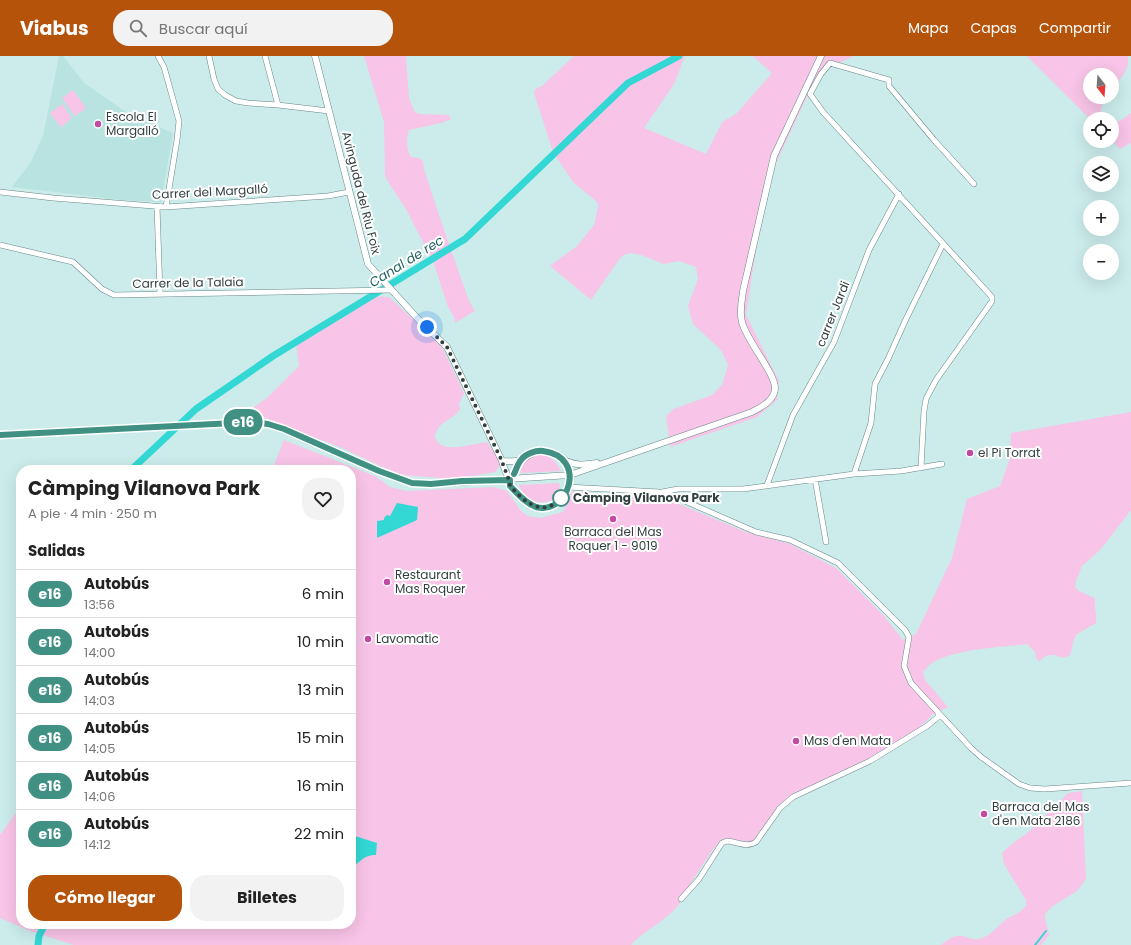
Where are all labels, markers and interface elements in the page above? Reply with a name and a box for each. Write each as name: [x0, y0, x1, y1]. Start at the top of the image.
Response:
search box: [113, 10, 393, 46]
text: Viabus: [20, 15, 89, 42]
icon: search: [127, 17, 149, 39]
text: Buscar aquí: [159, 18, 248, 39]
text: Mapa: [908, 18, 948, 38]
text: Capas: [970, 18, 1017, 38]
text: Compartir: [1039, 18, 1111, 38]
north arrow: [1083, 68, 1119, 104]
map controls: [1083, 68, 1119, 280]
place label: Escola El Margalló: [106, 108, 159, 139]
button: locate: [1083, 112, 1119, 148]
marker: Escola El Margalló: [93, 119, 103, 129]
street label: Avinguda del Riu Foix: [338, 130, 385, 256]
button: layers: [1083, 156, 1119, 192]
street label: Carrer del Margalló: [152, 180, 269, 203]
button: +: [1083, 200, 1119, 236]
water label: Canal de rec: [365, 231, 447, 292]
button: −: [1083, 244, 1119, 280]
street label: Carrer de la Talaia: [132, 273, 244, 292]
street label: carrer Jardi: [812, 278, 853, 349]
your location: [417, 317, 437, 337]
line badge: e16: [220, 409, 266, 435]
text: e16: [232, 412, 254, 432]
place label: el Pi Torrat: [978, 444, 1040, 461]
marker: el Pi Torrat: [965, 448, 975, 458]
text: Càmping Vilanova Park: [28, 475, 260, 502]
button: heart: [302, 478, 344, 520]
marker: Càmping Vilanova Park: [552, 489, 570, 507]
place label: Càmping Vilanova Park: [573, 489, 720, 506]
text: A pie · 4 min · 250 m: [28, 504, 157, 523]
marker: Barraca del Mas Roquer 1 - 9019: [608, 514, 618, 524]
place label: Barraca del Mas Roquer 1 - 9019: [564, 523, 662, 554]
text: Salidas: [28, 540, 85, 561]
place label: Restaurant Mas Roquer: [395, 566, 466, 597]
text: Autobús: [84, 573, 149, 594]
marker: Restaurant Mas Roquer: [382, 577, 392, 587]
text: 6 min: [302, 583, 344, 604]
text: e16: [39, 584, 61, 604]
text: 13:56: [84, 595, 115, 614]
text: Autobús: [84, 621, 149, 642]
place label: Lavomatic: [376, 630, 439, 647]
text: 10 min: [297, 631, 344, 652]
text: e16: [39, 632, 61, 652]
marker: Lavomatic: [363, 634, 373, 644]
text: 14:00: [84, 643, 115, 662]
text: Autobús: [84, 669, 149, 690]
text: 13 min: [298, 679, 344, 700]
text: e16: [39, 680, 61, 700]
text: 14:03: [84, 691, 115, 710]
text: Autobús: [84, 717, 149, 738]
text: 15 min: [297, 727, 344, 748]
text: e16: [39, 728, 61, 748]
place label: Mas d'en Mata: [804, 732, 891, 749]
marker: Mas d'en Mata: [791, 736, 801, 746]
text: 14:05: [84, 739, 115, 758]
text: Autobús: [84, 765, 149, 786]
text: 16 min: [297, 775, 344, 796]
text: e16: [39, 776, 61, 796]
text: 14:06: [84, 787, 116, 806]
place label: Barraca del Mas d'en Mata 2186: [992, 798, 1090, 829]
marker: Barraca del Mas d'en Mata 2186: [979, 809, 989, 819]
text: Autobús: [84, 813, 149, 834]
text: 22 min: [294, 823, 344, 844]
text: e16: [39, 824, 61, 844]
text: 14:12: [84, 835, 111, 854]
button: Cómo llegar: [28, 875, 182, 921]
button: Billetes: [190, 875, 344, 921]

